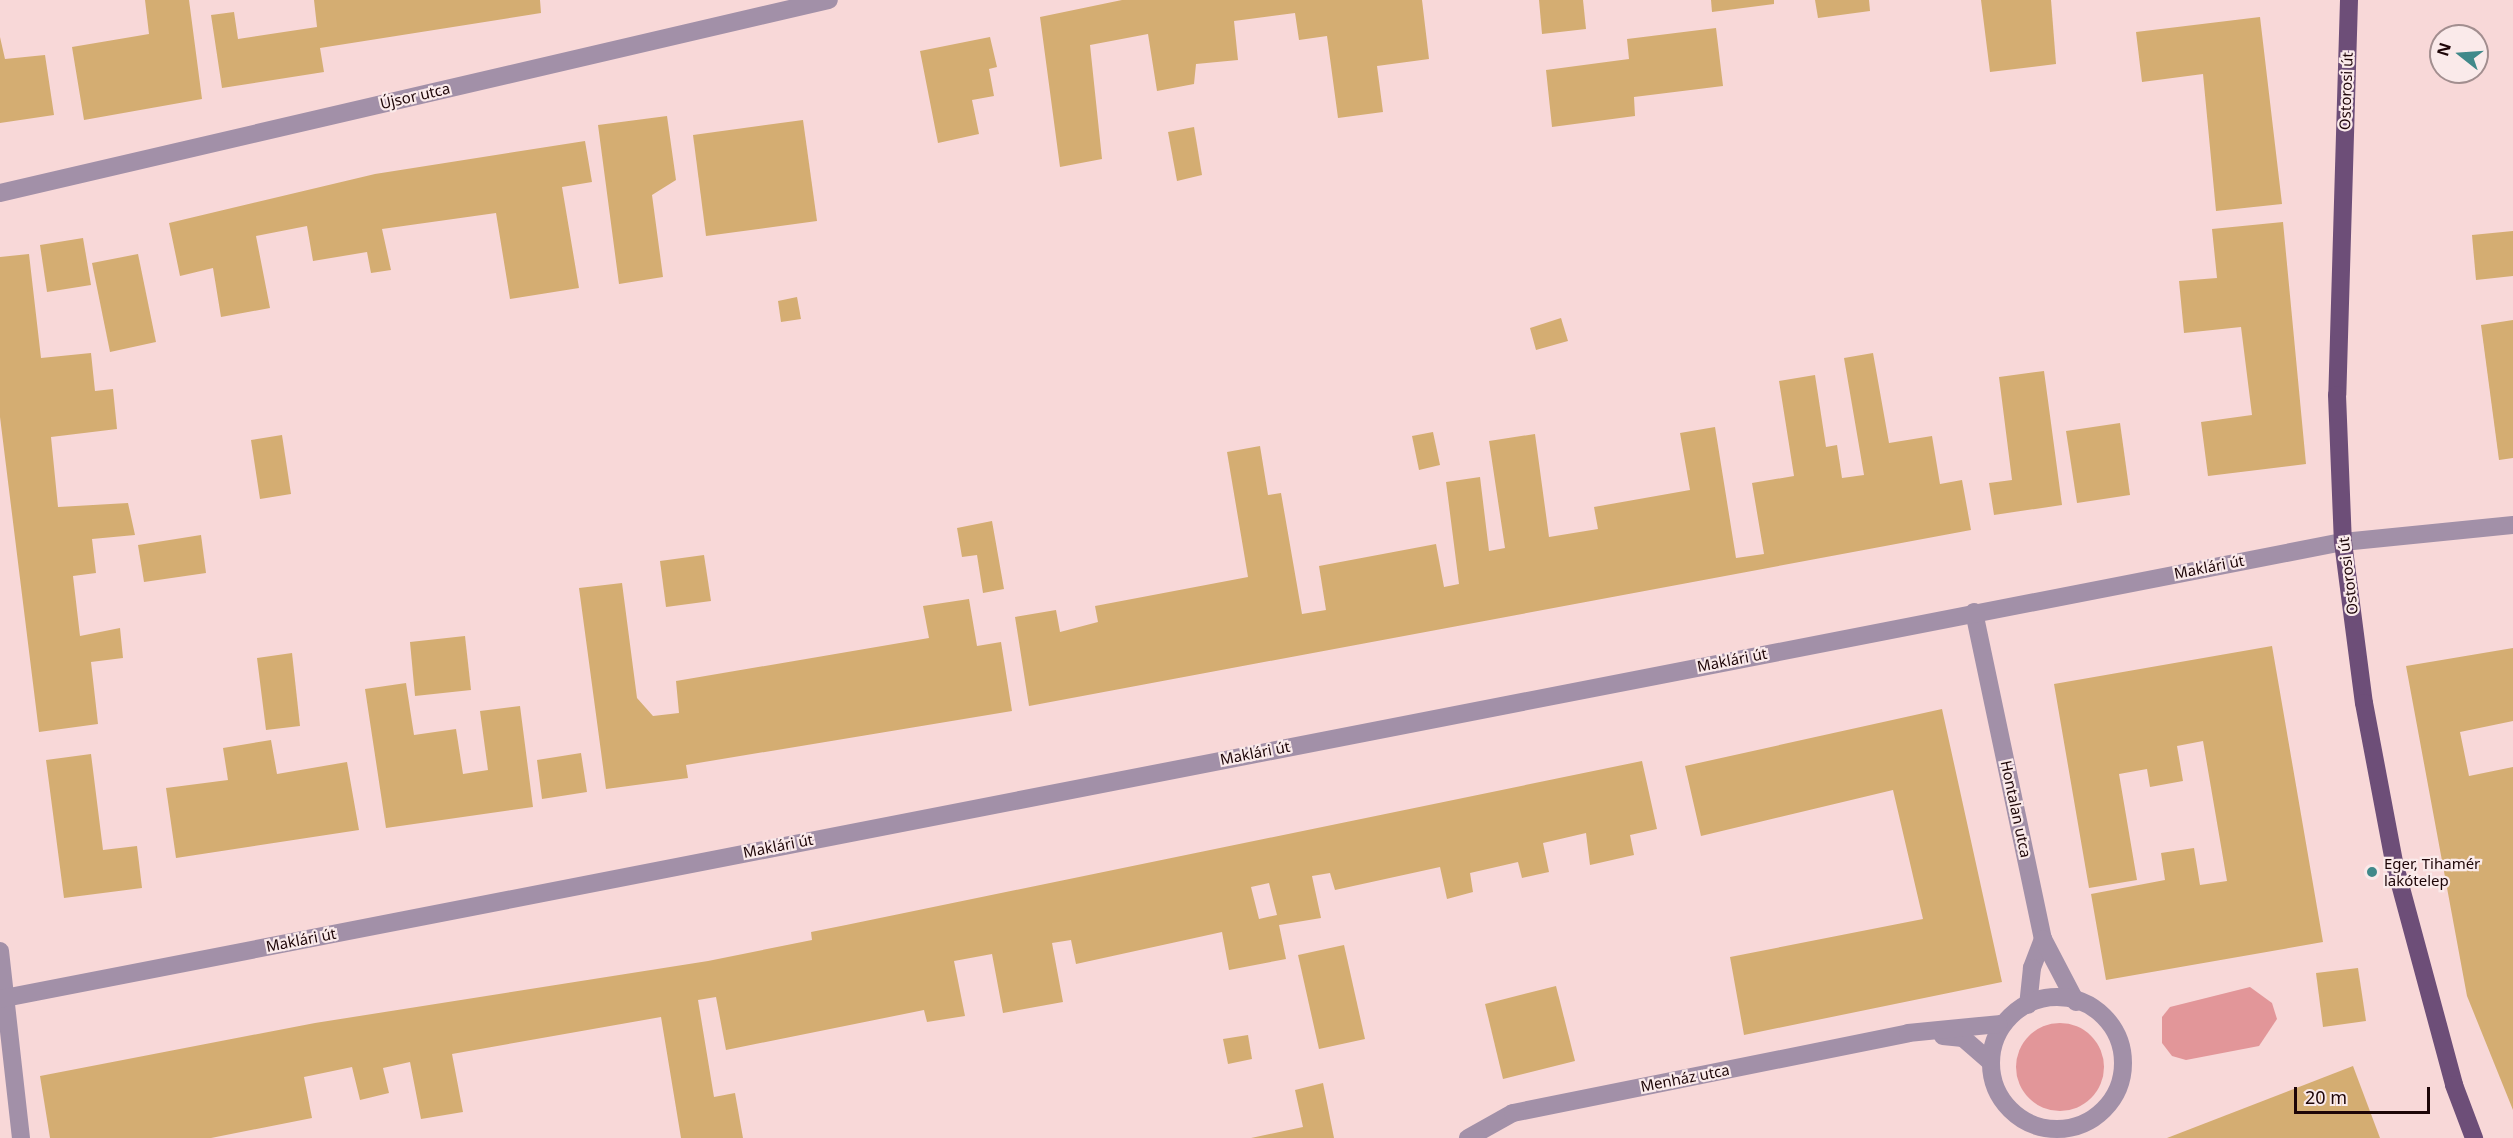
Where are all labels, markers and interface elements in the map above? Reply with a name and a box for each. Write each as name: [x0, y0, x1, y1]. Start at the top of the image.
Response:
north arrow: [2429, 24, 2489, 84]
text: N: [2431, 40, 2456, 59]
street label: Ostorosi út: [2336, 52, 2356, 130]
street label: Újsor utca: [378, 79, 452, 113]
street label: Ostorosi út: [2334, 536, 2362, 616]
street label: Maklári út: [2172, 551, 2246, 583]
street label: Maklári út: [1695, 644, 1769, 676]
street label: Maklári út: [1218, 737, 1292, 769]
street label: Hontalan utca: [1997, 759, 2035, 859]
street label: Maklári út: [741, 830, 815, 862]
place label: Eger, Tihamér lakótelep: [2384, 854, 2480, 889]
marker: Eger, Tihamér lakótelep: [2365, 865, 2379, 879]
street label: Maklári út: [264, 924, 338, 956]
street label: Menház utca: [1639, 1061, 1731, 1095]
scale bar: [2297, 1075, 2434, 1113]
text: 20 m: [2305, 1085, 2347, 1109]

